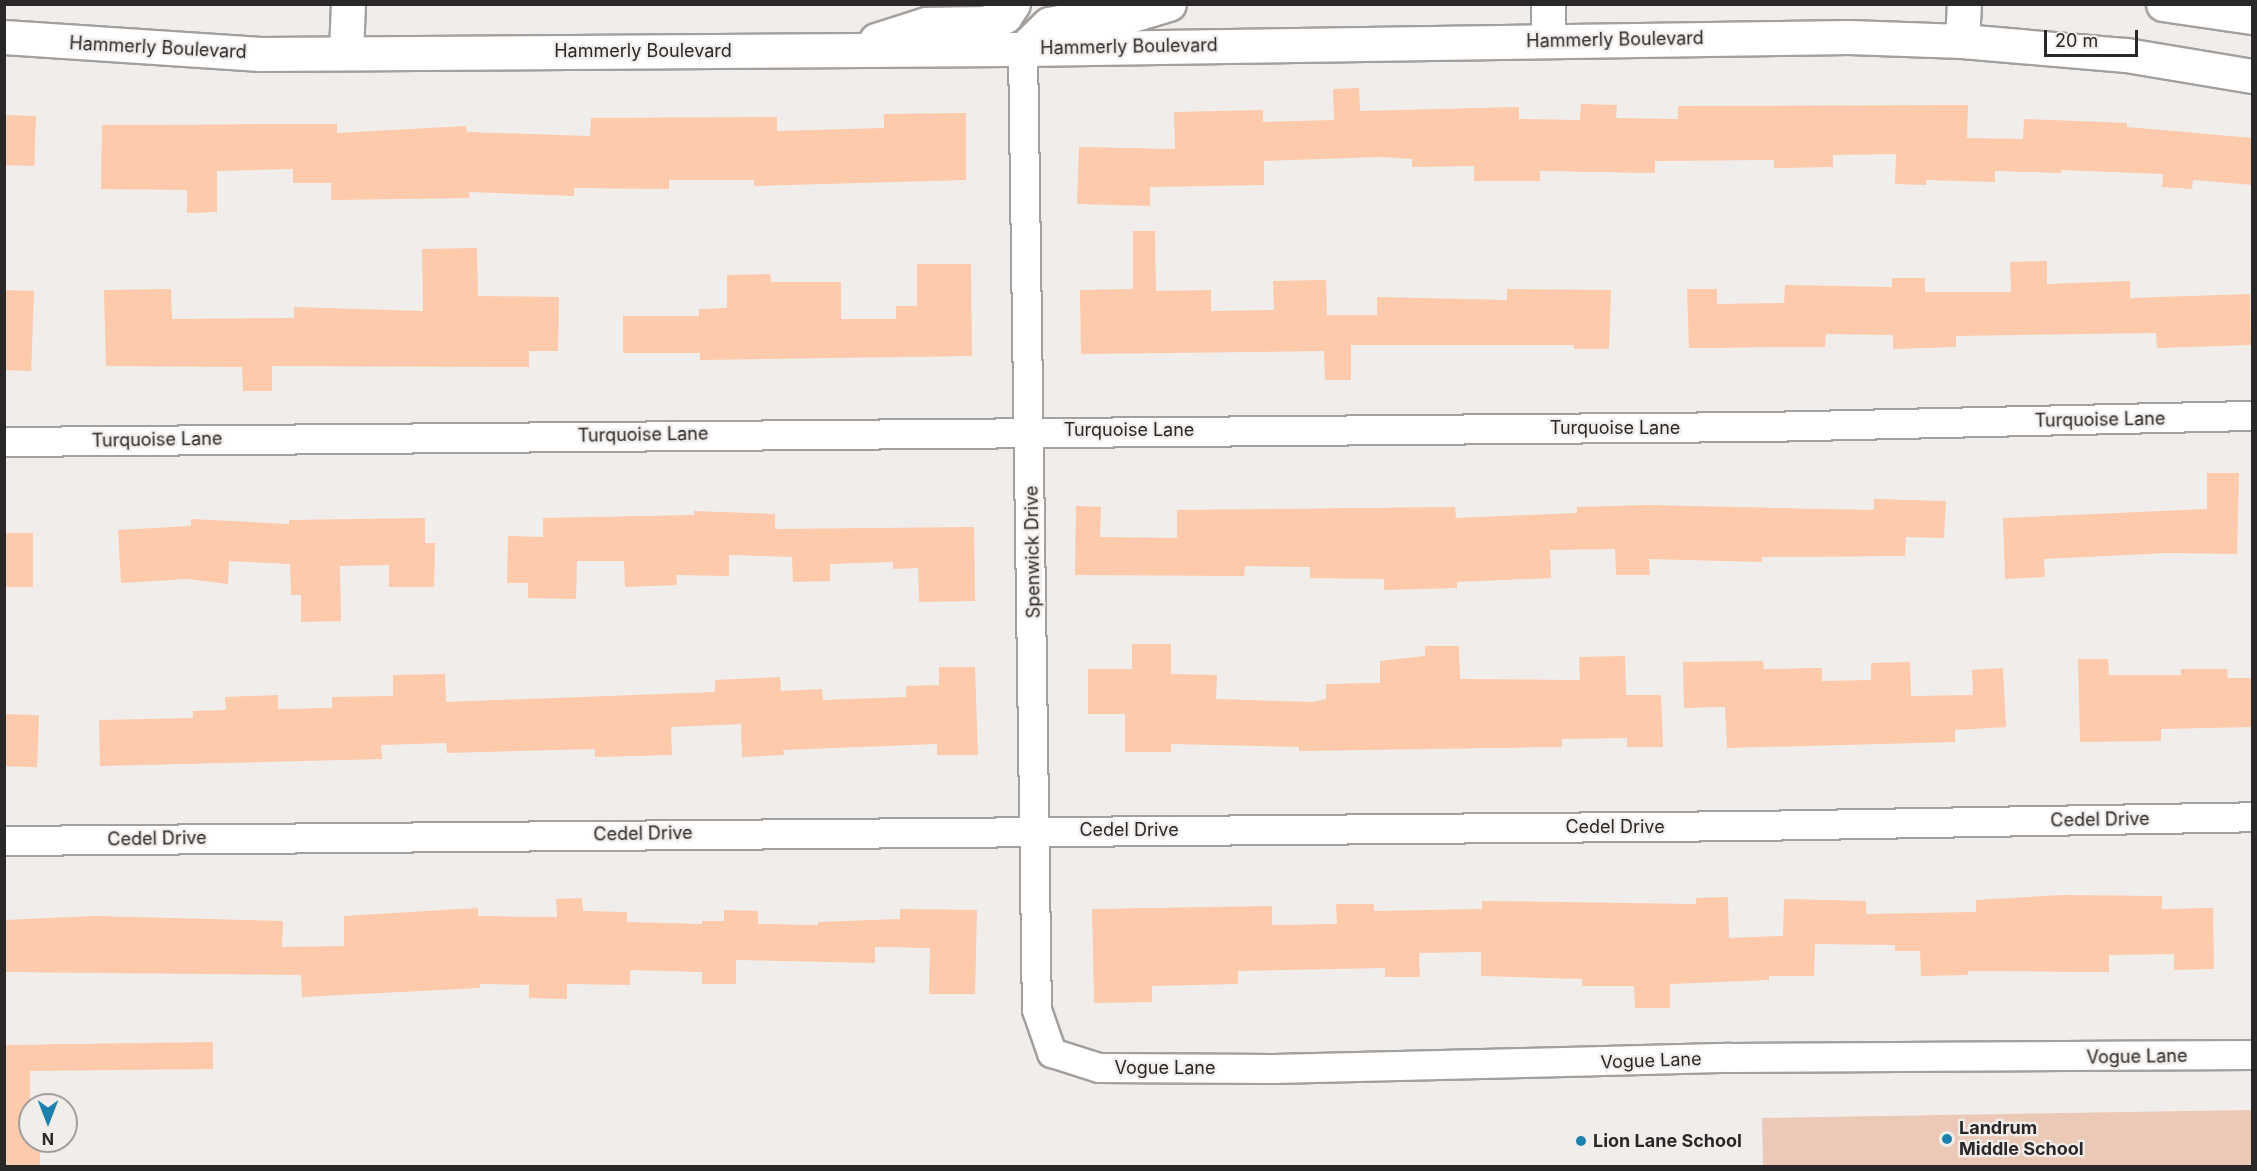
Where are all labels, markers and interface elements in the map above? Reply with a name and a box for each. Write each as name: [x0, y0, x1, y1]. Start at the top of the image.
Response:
scale bar: [2047, 18, 2142, 56]
street label: Hammerly Boulevard: [1526, 28, 1704, 52]
text: 20 m: [2055, 30, 2098, 51]
street label: Hammerly Boulevard: [69, 33, 247, 63]
street label: Hammerly Boulevard: [1040, 35, 1218, 59]
street label: Hammerly Boulevard: [554, 40, 732, 62]
street label: Turquoise Lane: [2034, 408, 2166, 432]
street label: Turquoise Lane: [1550, 417, 1680, 439]
street label: Turquoise Lane: [1064, 419, 1194, 441]
street label: Turquoise Lane: [577, 423, 709, 447]
street label: Turquoise Lane: [91, 428, 223, 452]
street label: Spenwick Drive: [1021, 485, 1045, 619]
street label: Cedel Drive: [2050, 808, 2150, 832]
street label: Cedel Drive: [1565, 816, 1665, 838]
street label: Cedel Drive: [1079, 819, 1179, 841]
street label: Cedel Drive: [593, 822, 693, 846]
street label: Cedel Drive: [107, 827, 207, 851]
street label: Vogue Lane: [2086, 1045, 2188, 1069]
street label: Vogue Lane: [1600, 1048, 1702, 1074]
street label: Vogue Lane: [1115, 1057, 1215, 1079]
north arrow: [18, 1093, 78, 1153]
place label: Landrum Middle School: [1959, 1118, 2084, 1160]
text: N: [42, 1129, 54, 1149]
place label: Lion Lane School: [1593, 1130, 1742, 1152]
marker: Landrum Middle School: [1940, 1132, 1954, 1146]
marker: Lion Lane School: [1574, 1134, 1588, 1148]

